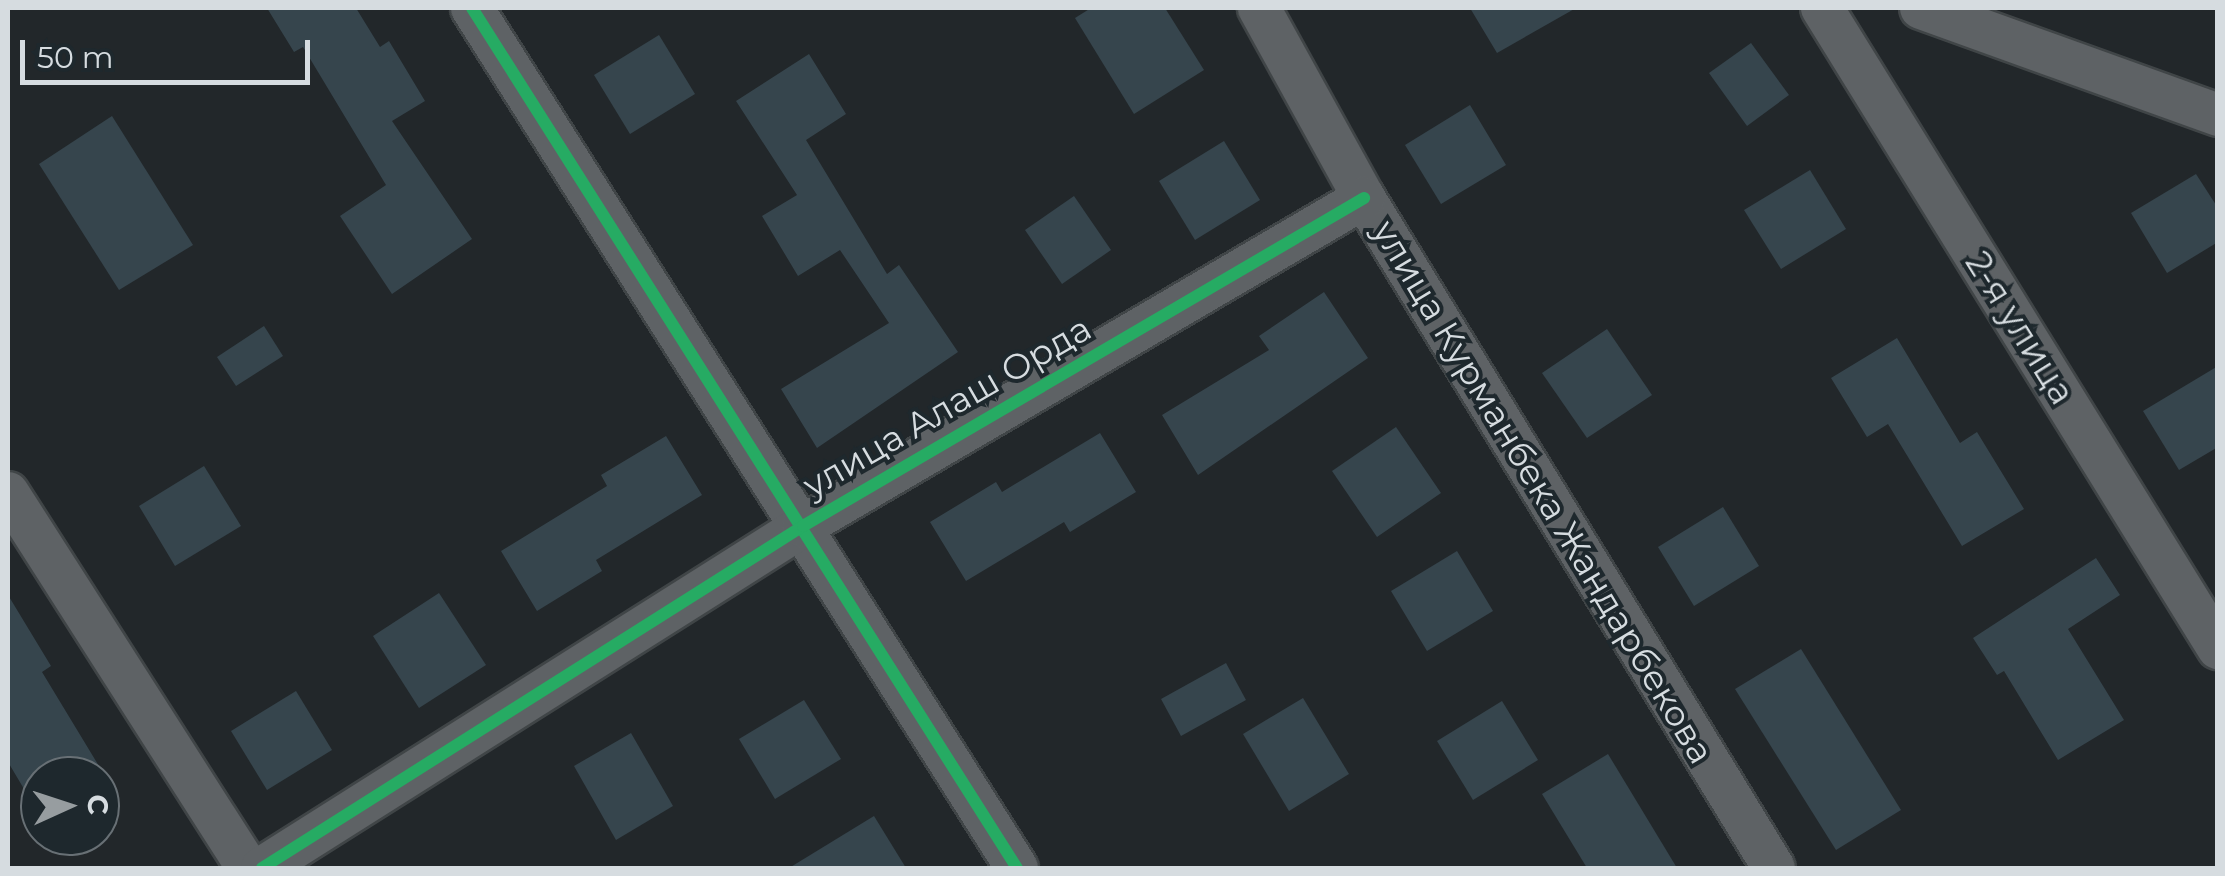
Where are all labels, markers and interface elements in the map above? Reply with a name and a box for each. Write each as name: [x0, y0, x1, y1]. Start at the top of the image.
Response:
scale bar: [25, 20, 315, 82]
text: 50 m: [37, 39, 114, 76]
street label: улица Курманбека Жандарбекова: [1364, 213, 1722, 771]
street label: 2-я улица: [1957, 244, 2083, 412]
street label: улица Алаш Орда: [796, 307, 1098, 507]
north arrow: [20, 756, 120, 856]
text: С: [80, 793, 115, 816]

